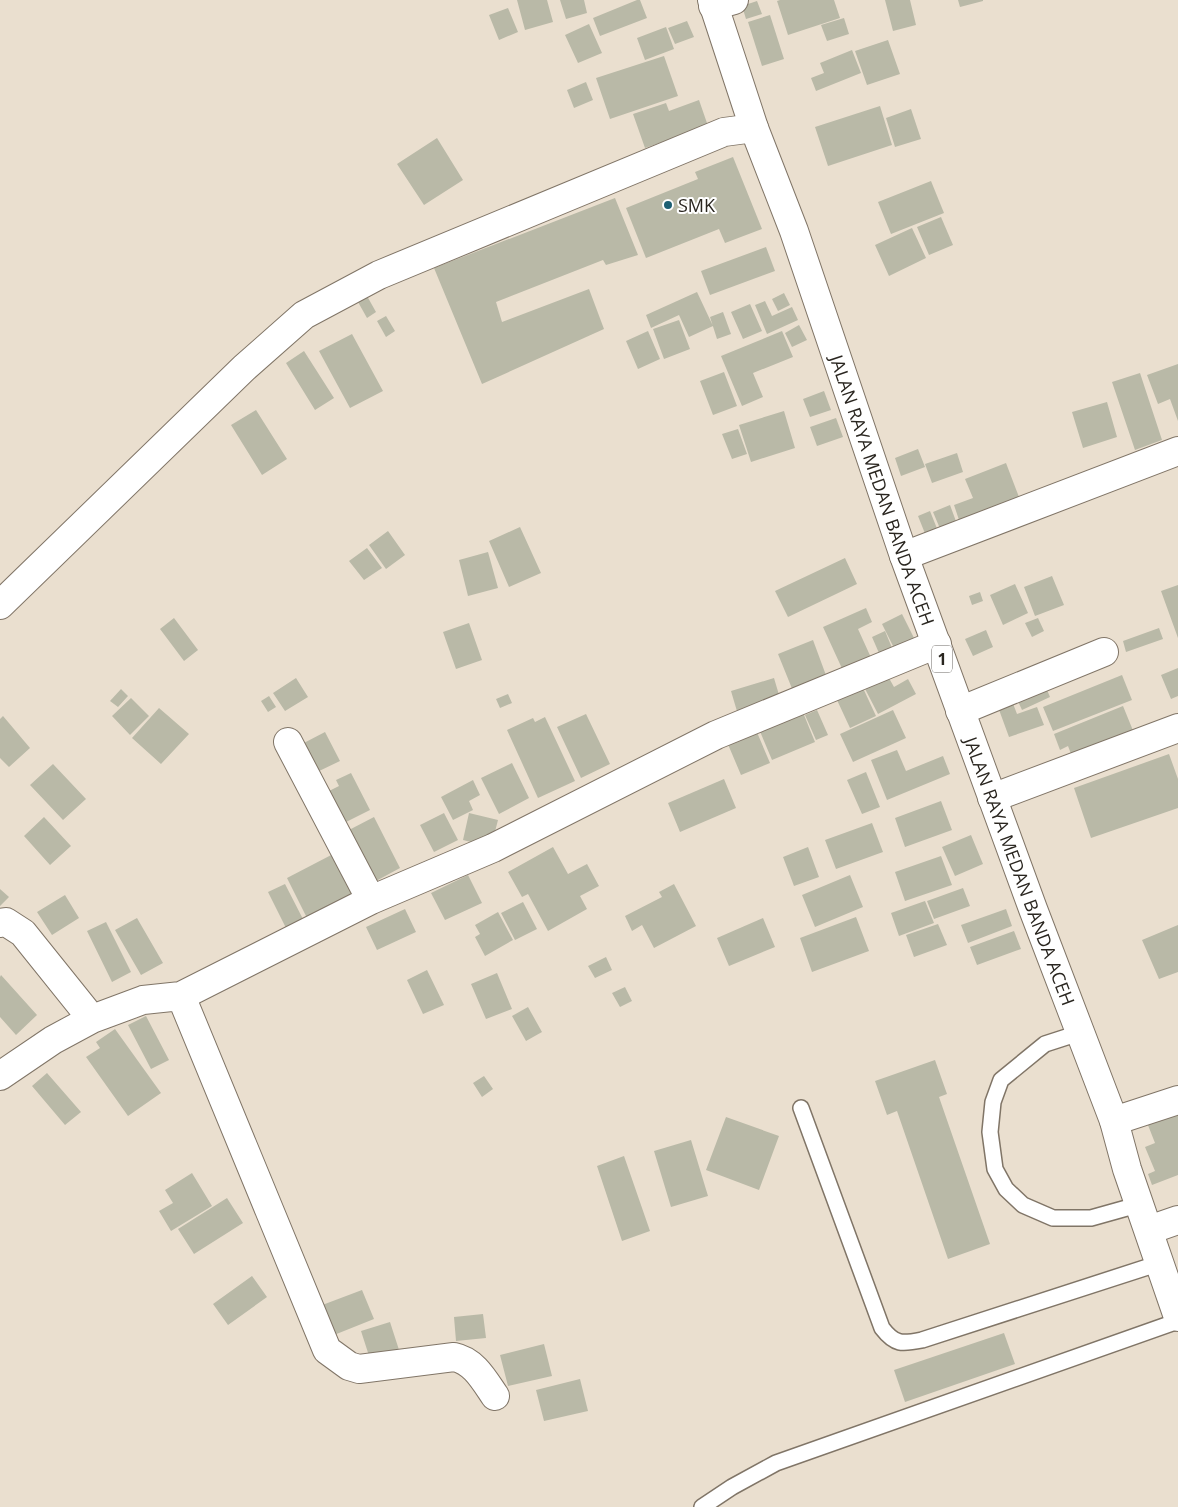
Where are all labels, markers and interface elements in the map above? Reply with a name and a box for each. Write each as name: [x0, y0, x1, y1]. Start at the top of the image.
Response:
place label: SMK: [678, 193, 716, 217]
marker: SMK: [662, 199, 674, 211]
street label: JALAN RAYA MEDAN BANDA ACEH: [824, 350, 940, 629]
road number: 1: [932, 646, 952, 672]
street label: JALAN RAYA MEDAN BANDA ACEH: [958, 732, 1081, 1009]

